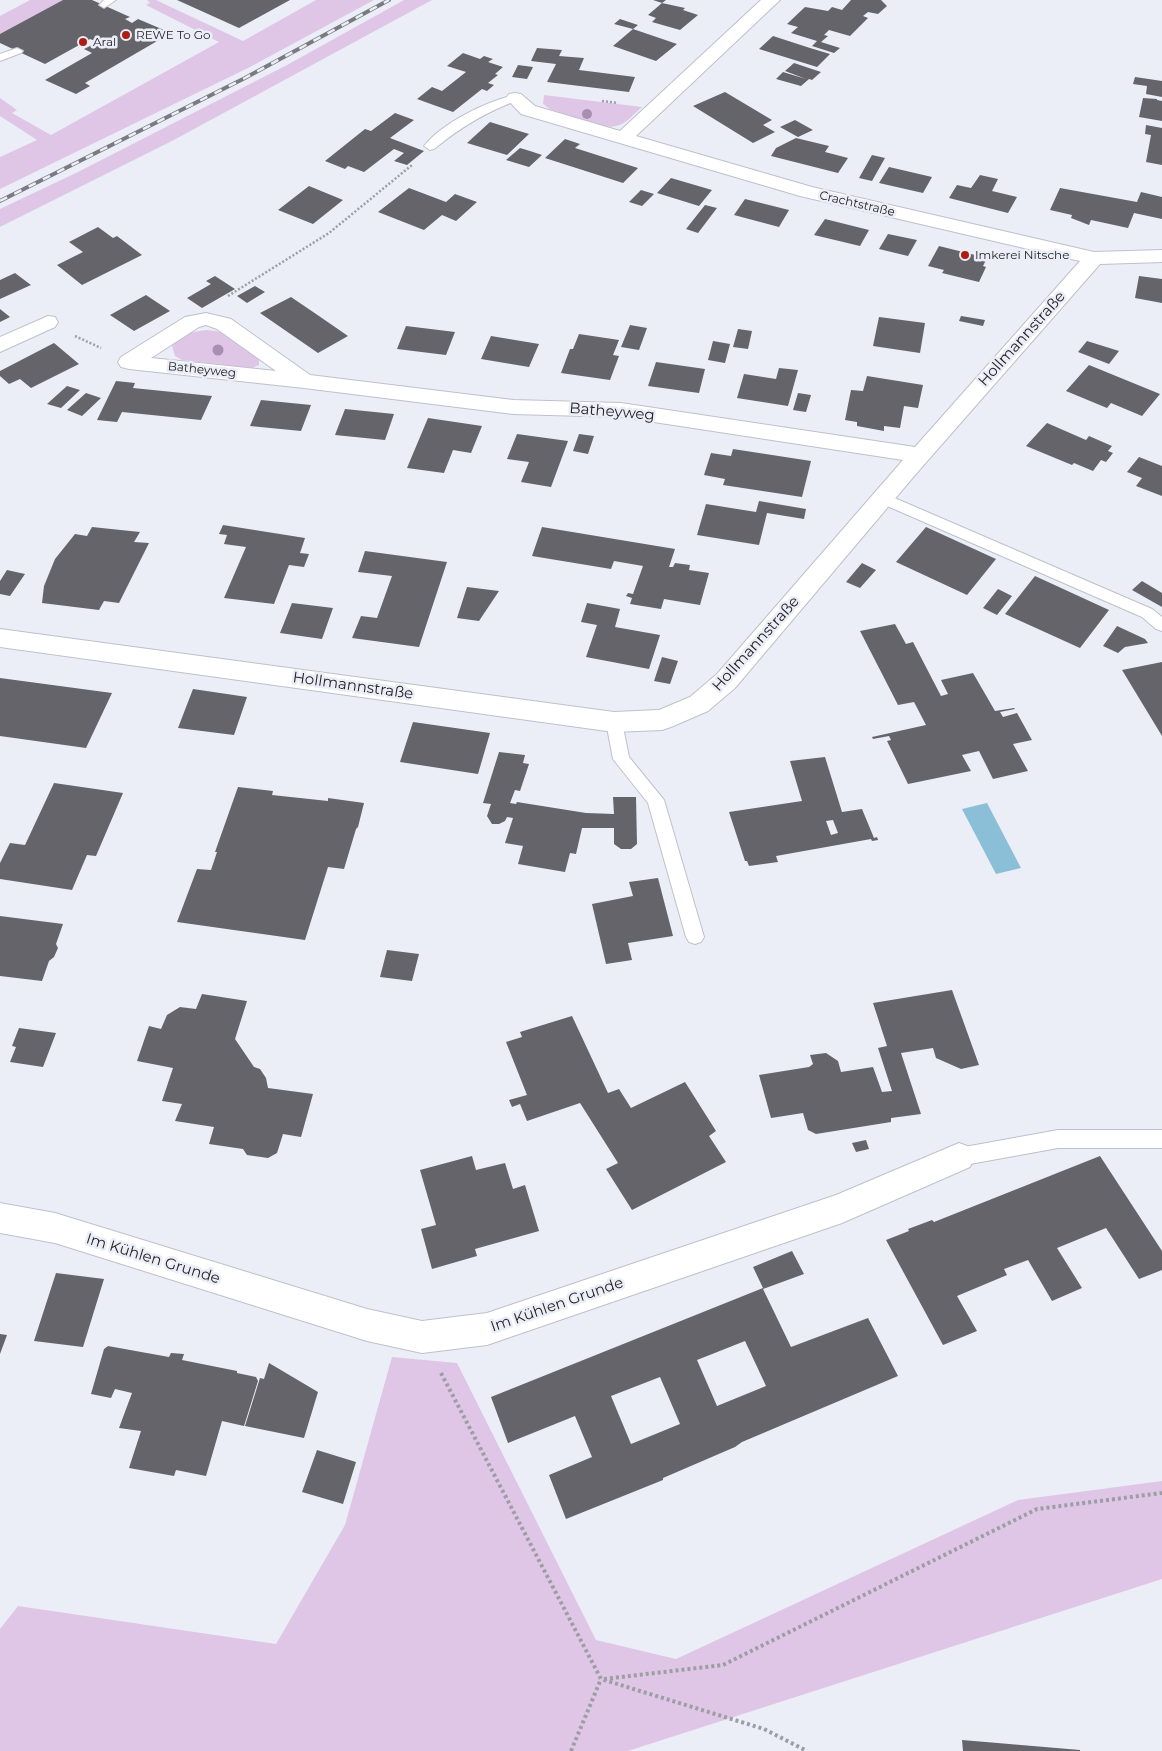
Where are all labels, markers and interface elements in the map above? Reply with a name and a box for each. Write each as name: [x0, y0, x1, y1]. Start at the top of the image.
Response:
place label: REWE To Go: [136, 28, 211, 42]
marker: REWE To Go: [120, 29, 132, 41]
place label: Aral: [93, 35, 116, 49]
marker: Aral: [77, 36, 89, 48]
street label: Crachtstraße: [818, 188, 896, 220]
place label: Imkerei Nitsche: [975, 248, 1069, 262]
marker: Imkerei Nitsche: [959, 249, 971, 261]
street label: Hollmannstraße: [975, 288, 1069, 390]
street label: Batheyweg: [167, 359, 237, 381]
street label: Batheyweg: [569, 399, 655, 425]
street label: Hollmannstraße: [709, 593, 803, 695]
street label: Hollmannstraße: [292, 669, 414, 703]
street label: Im Kühlen Grunde: [84, 1230, 222, 1288]
street label: Im Kühlen Grunde: [488, 1274, 626, 1336]

